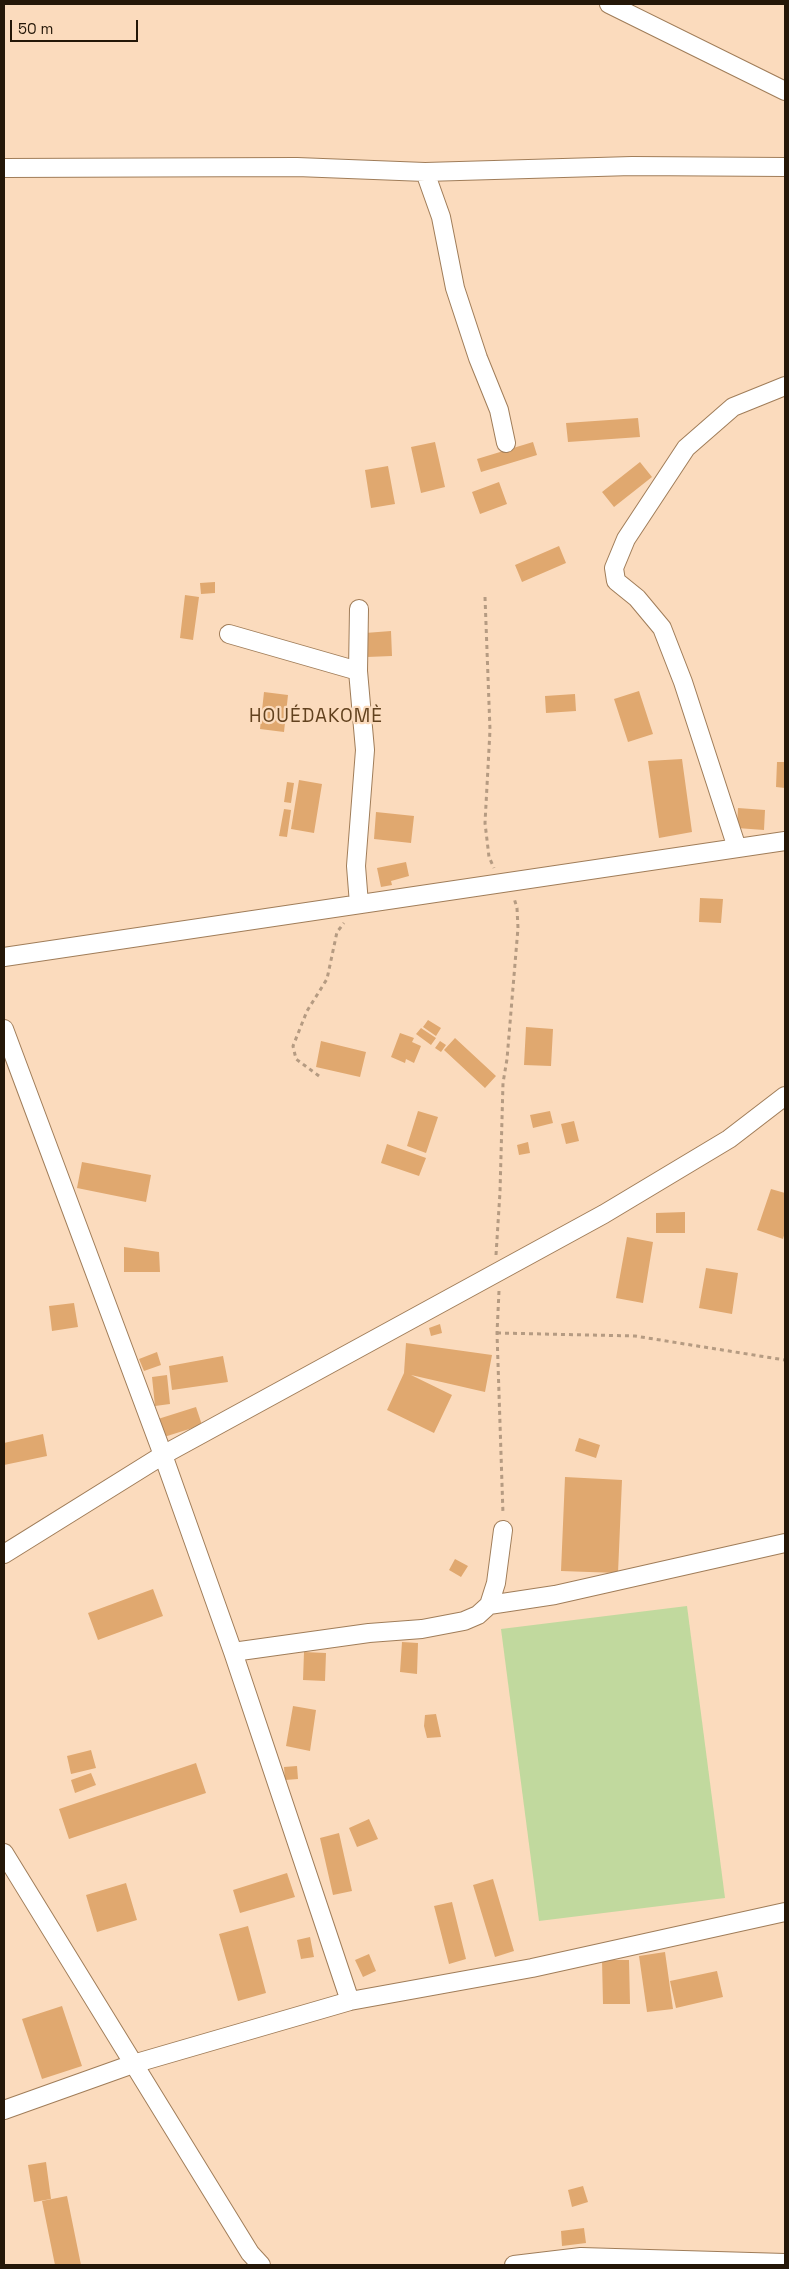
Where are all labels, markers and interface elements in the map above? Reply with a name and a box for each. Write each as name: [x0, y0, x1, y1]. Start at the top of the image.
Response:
scale bar: [12, 10, 140, 42]
text: 50 m: [18, 19, 53, 38]
district label: HOUÉDAKOMÈ: [248, 706, 384, 728]

